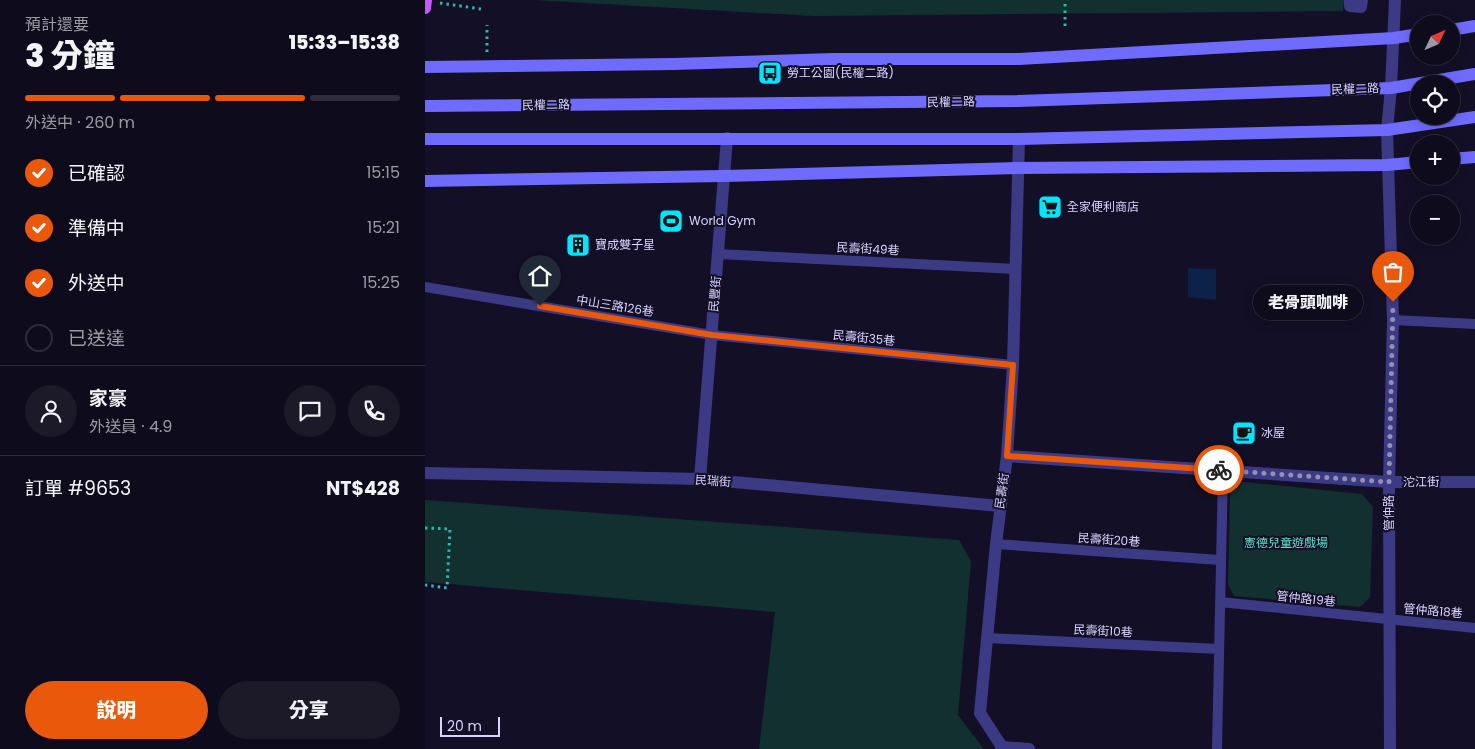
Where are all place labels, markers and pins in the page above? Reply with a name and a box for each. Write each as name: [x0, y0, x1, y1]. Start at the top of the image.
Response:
bus stop icon: 勞工公園(民權二路): [757, 60, 783, 86]
place label: 勞工公園(民權二路): [787, 64, 894, 81]
supermarket icon: 全家便利商店: [1037, 194, 1063, 220]
place label: 全家便利商店: [1067, 198, 1139, 215]
sports icon: World Gym: [658, 208, 684, 234]
place label: World Gym: [689, 212, 756, 229]
building icon: 寶成雙子星: [565, 232, 591, 258]
place label: 寶成雙子星: [595, 236, 655, 253]
pin: [1372, 251, 1414, 302]
pin: [519, 255, 561, 306]
callout: 老骨頭咖啡: [1253, 284, 1363, 320]
cafe icon: 冰屋: [1231, 420, 1257, 446]
place label: 冰屋: [1261, 424, 1285, 441]

